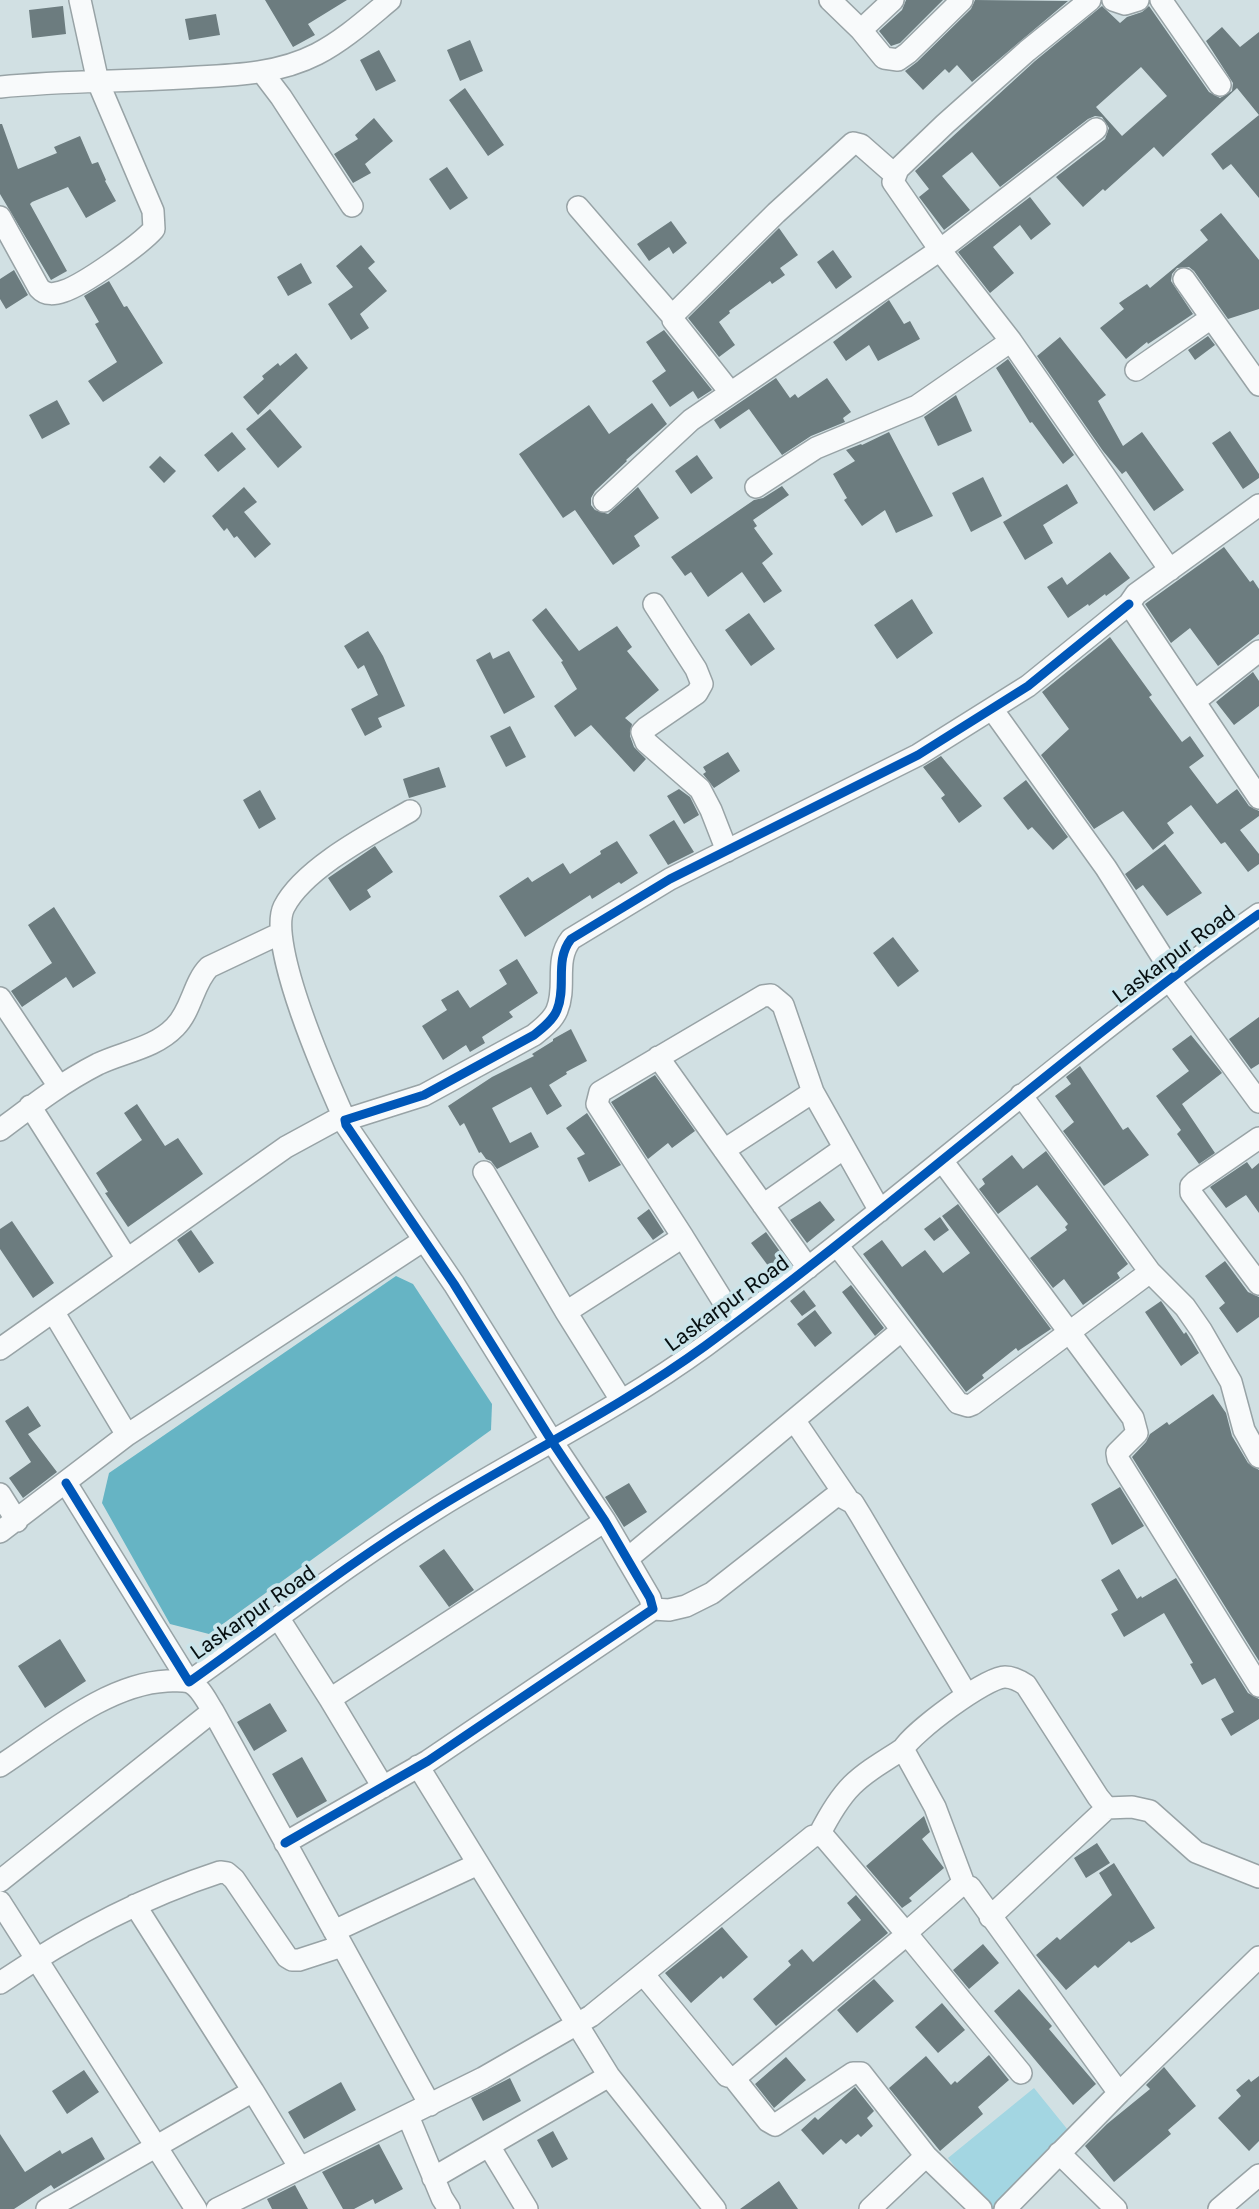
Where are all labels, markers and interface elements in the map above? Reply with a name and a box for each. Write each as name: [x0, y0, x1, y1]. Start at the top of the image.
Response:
street label: Laskarpur Road: [1109, 902, 1241, 1010]
street label: Laskarpur Road: [661, 1252, 795, 1358]
street label: Laskarpur Road: [187, 1562, 321, 1666]

